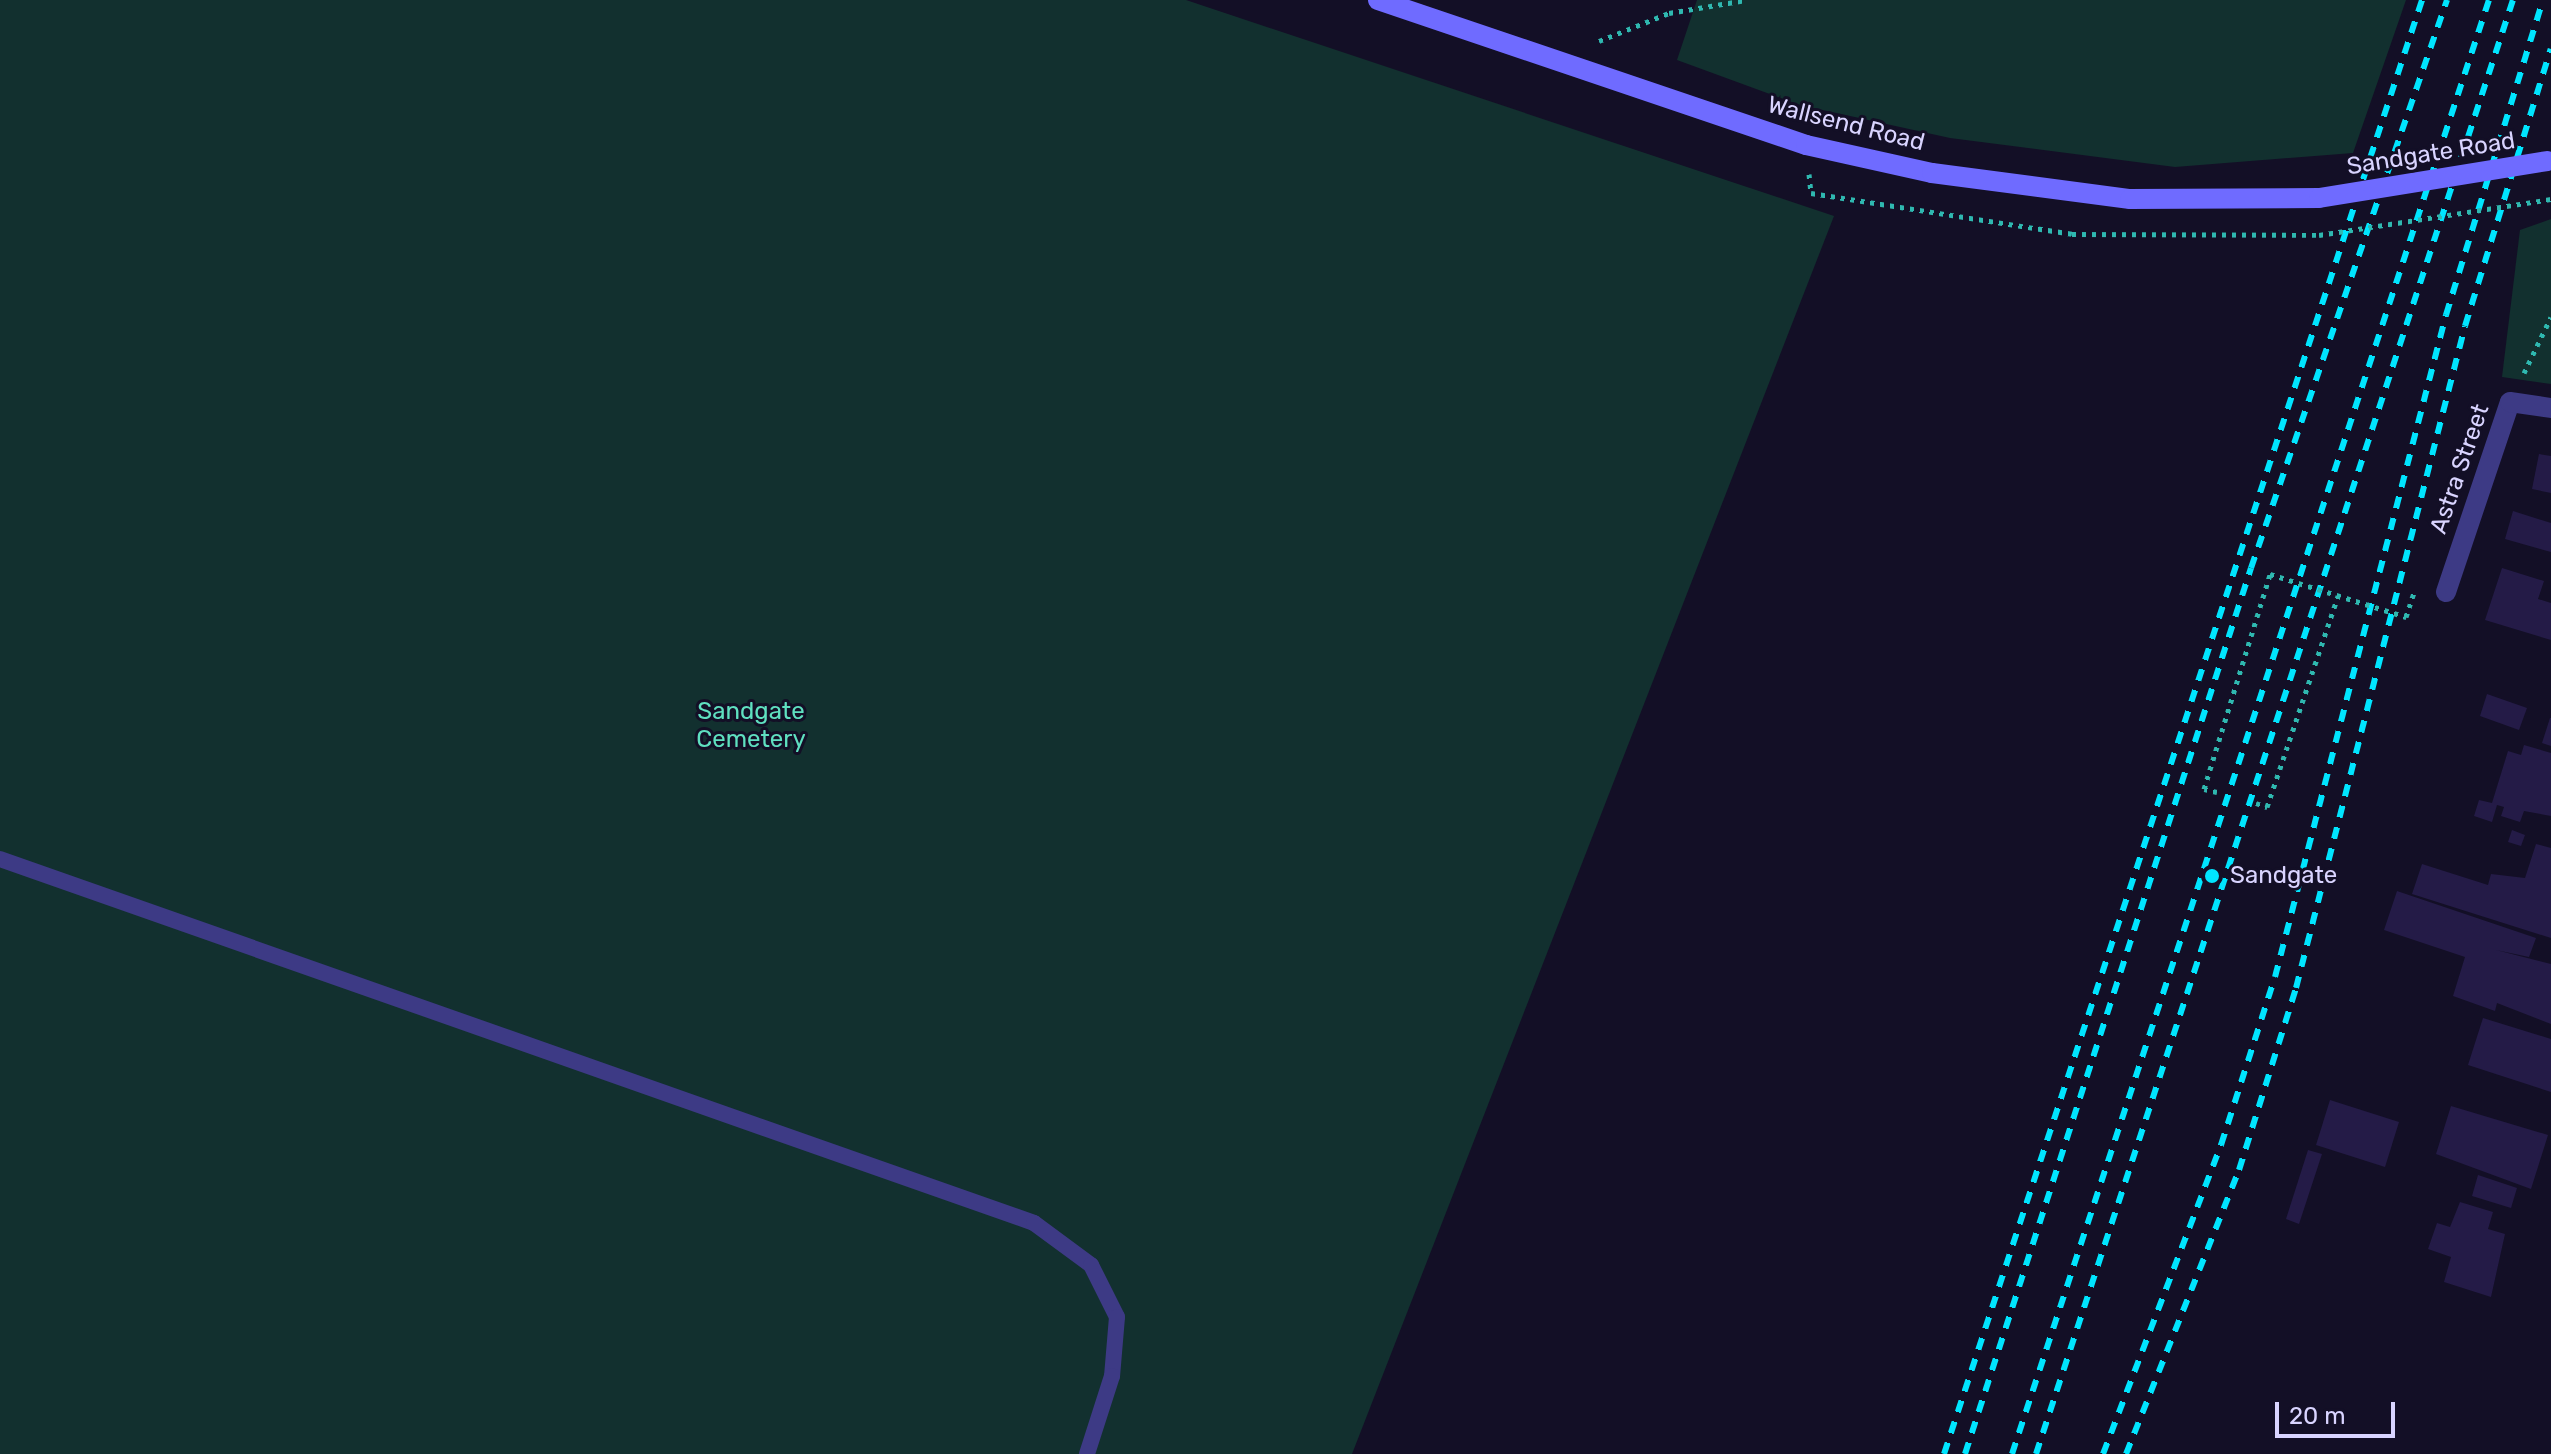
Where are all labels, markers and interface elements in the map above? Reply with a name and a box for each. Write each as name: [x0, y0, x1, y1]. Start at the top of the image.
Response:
street label: Wallsend Road: [1764, 91, 1928, 157]
street label: Sandgate Road: [2345, 126, 2517, 182]
street label: Astra Street: [2424, 400, 2496, 538]
park label: Sandgate Cemetery: [696, 698, 806, 754]
place label: Sandgate: [2230, 862, 2337, 890]
marker: Sandgate: [2201, 865, 2223, 887]
scale bar: [2279, 1386, 2399, 1436]
text: 20 m: [2289, 1402, 2346, 1430]

